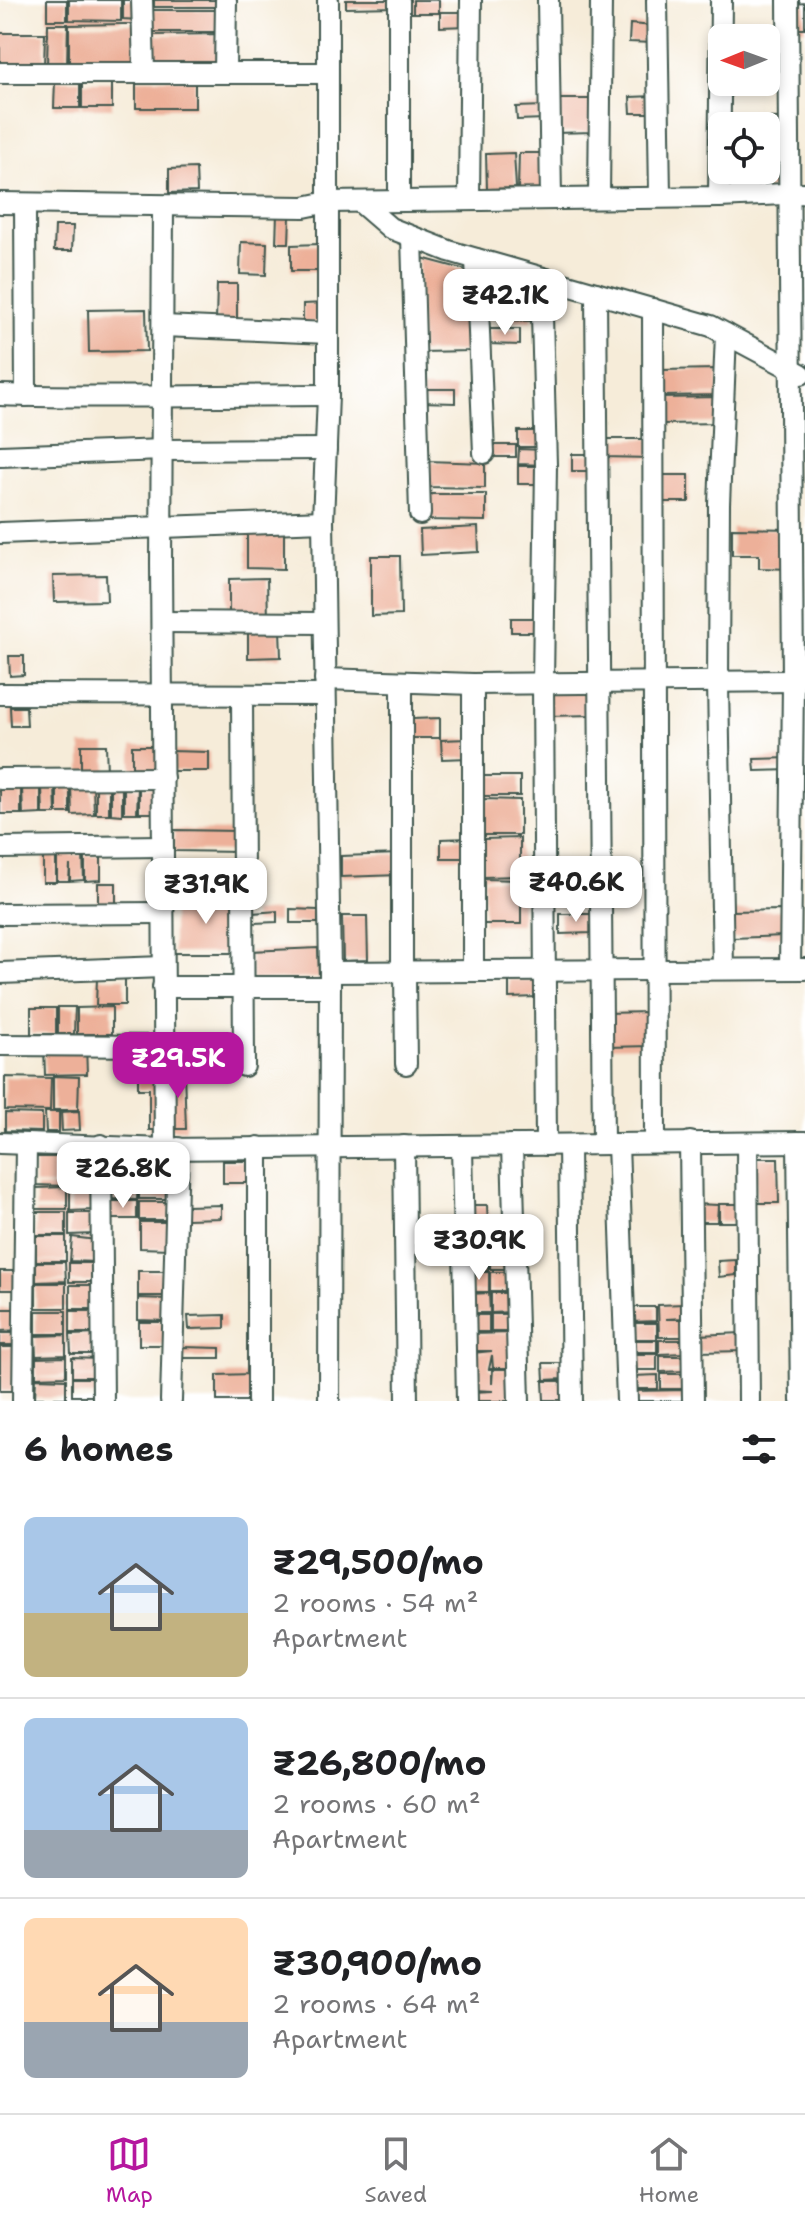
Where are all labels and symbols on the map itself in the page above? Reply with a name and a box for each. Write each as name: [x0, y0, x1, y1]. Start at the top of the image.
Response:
north arrow: [708, 24, 780, 96]
pin: ₹42.1K: [440, 269, 570, 337]
pin: ₹40.6K: [511, 856, 641, 924]
pin: ₹31.9K: [141, 858, 271, 926]
pin: ₹29.5K: [113, 1032, 243, 1100]
pin: ₹26.8K: [58, 1142, 188, 1210]
pin: ₹30.9K: [414, 1214, 544, 1282]

